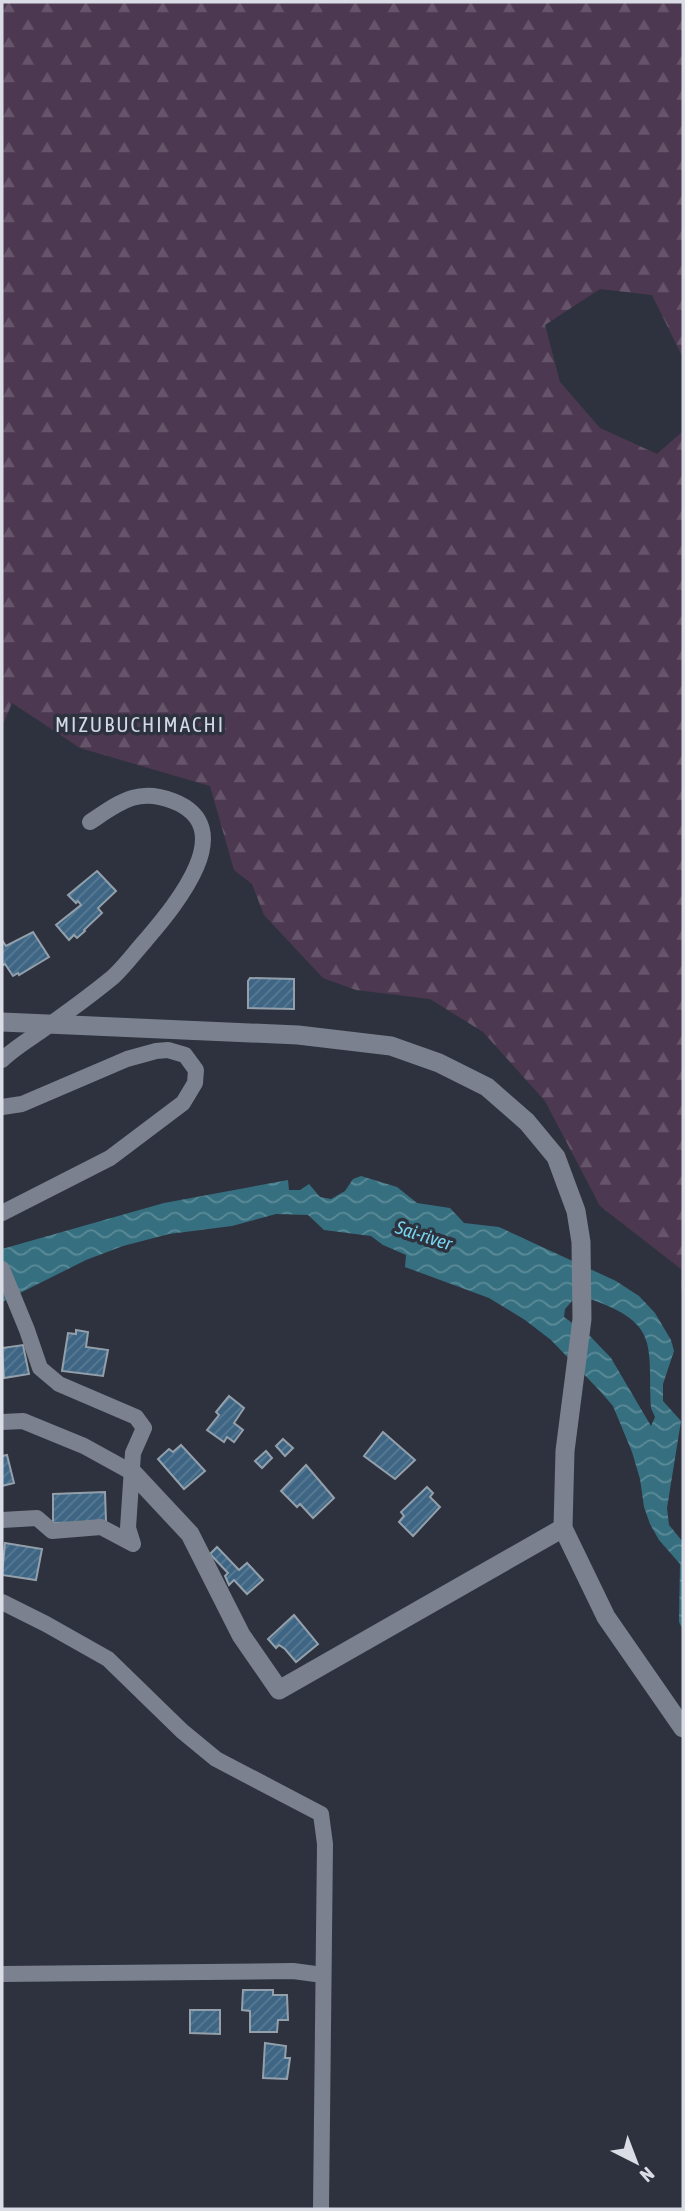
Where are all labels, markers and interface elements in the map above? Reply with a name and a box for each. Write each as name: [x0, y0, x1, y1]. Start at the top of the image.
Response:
district label: MIZUBUCHIMACHI: [55, 712, 225, 736]
water label: Sai-river: [392, 1215, 456, 1255]
north arrow: [601, 2127, 671, 2197]
text: N: [636, 2163, 659, 2187]

